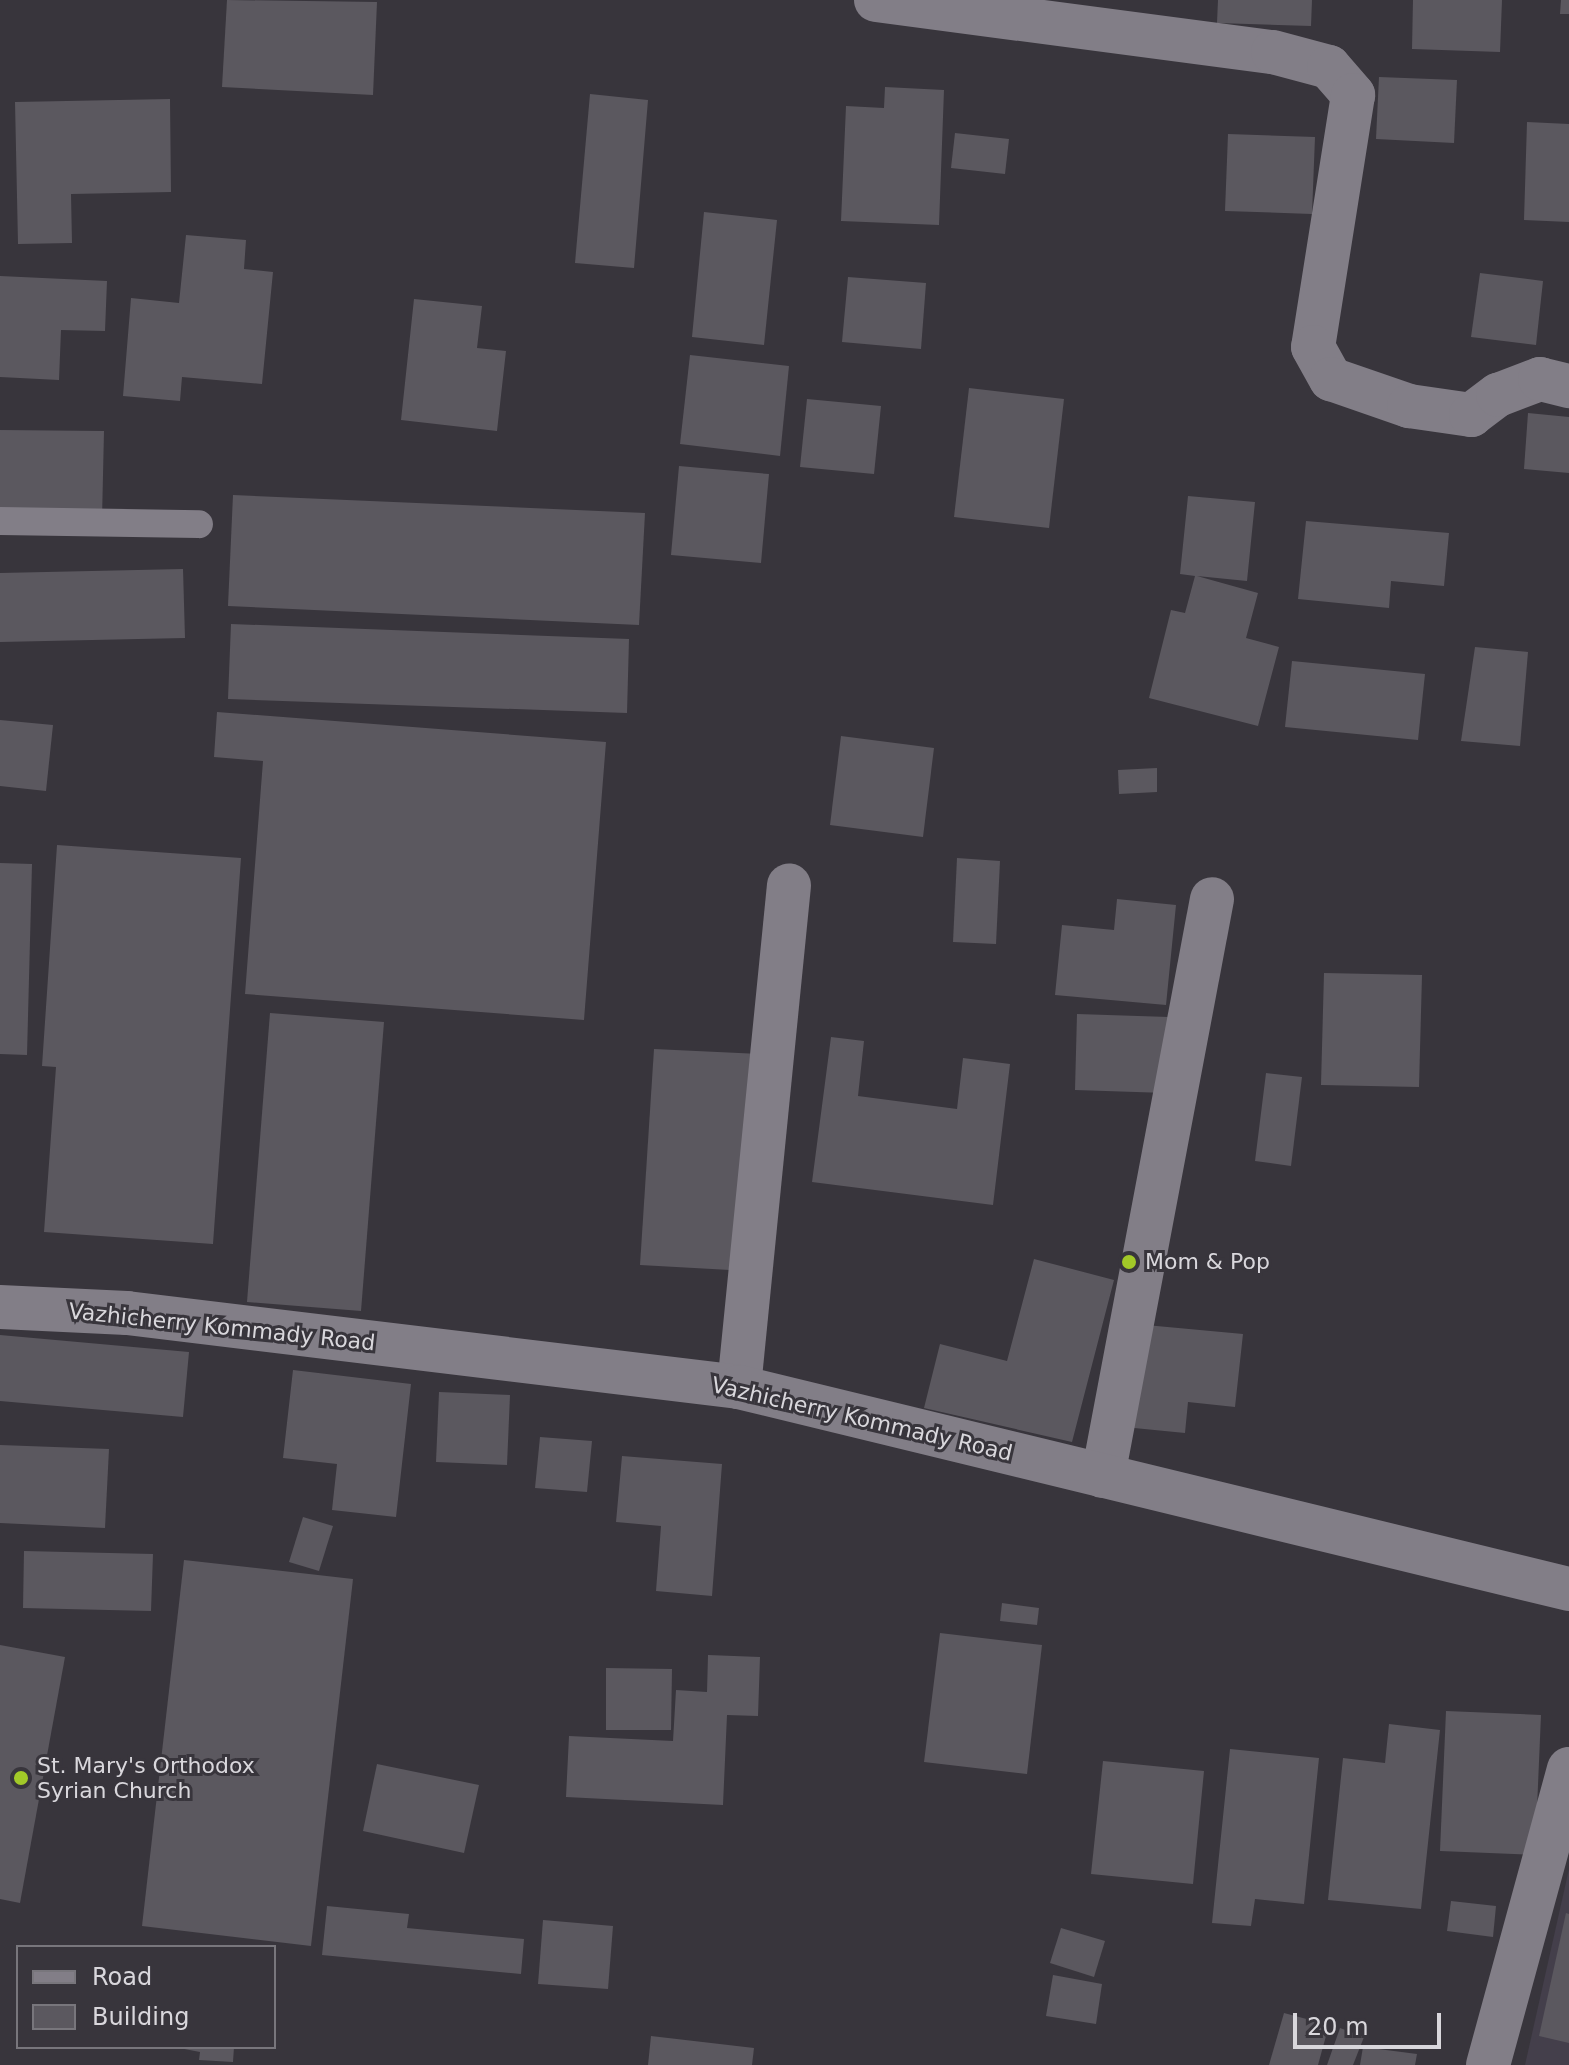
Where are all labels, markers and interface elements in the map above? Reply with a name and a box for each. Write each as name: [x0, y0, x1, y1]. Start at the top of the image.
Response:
place label: Mom & Pop: [1145, 1249, 1270, 1275]
marker: Mom & Pop: [1120, 1253, 1138, 1271]
street label: Vazhicherry Kommady Road: [67, 1298, 377, 1356]
street label: Vazhicherry Kommady Road: [709, 1371, 1015, 1467]
place label: St. Mary's Orthodox Syrian Church: [37, 1752, 255, 1804]
marker: St. Mary's Orthodox Syrian Church: [12, 1769, 30, 1787]
legend: [16, 1945, 276, 2049]
text: Road: [92, 1963, 152, 1991]
scale bar: [1297, 1997, 1445, 2047]
text: Building: [92, 2003, 189, 2031]
text: 20 m: [1307, 2013, 1369, 2041]

